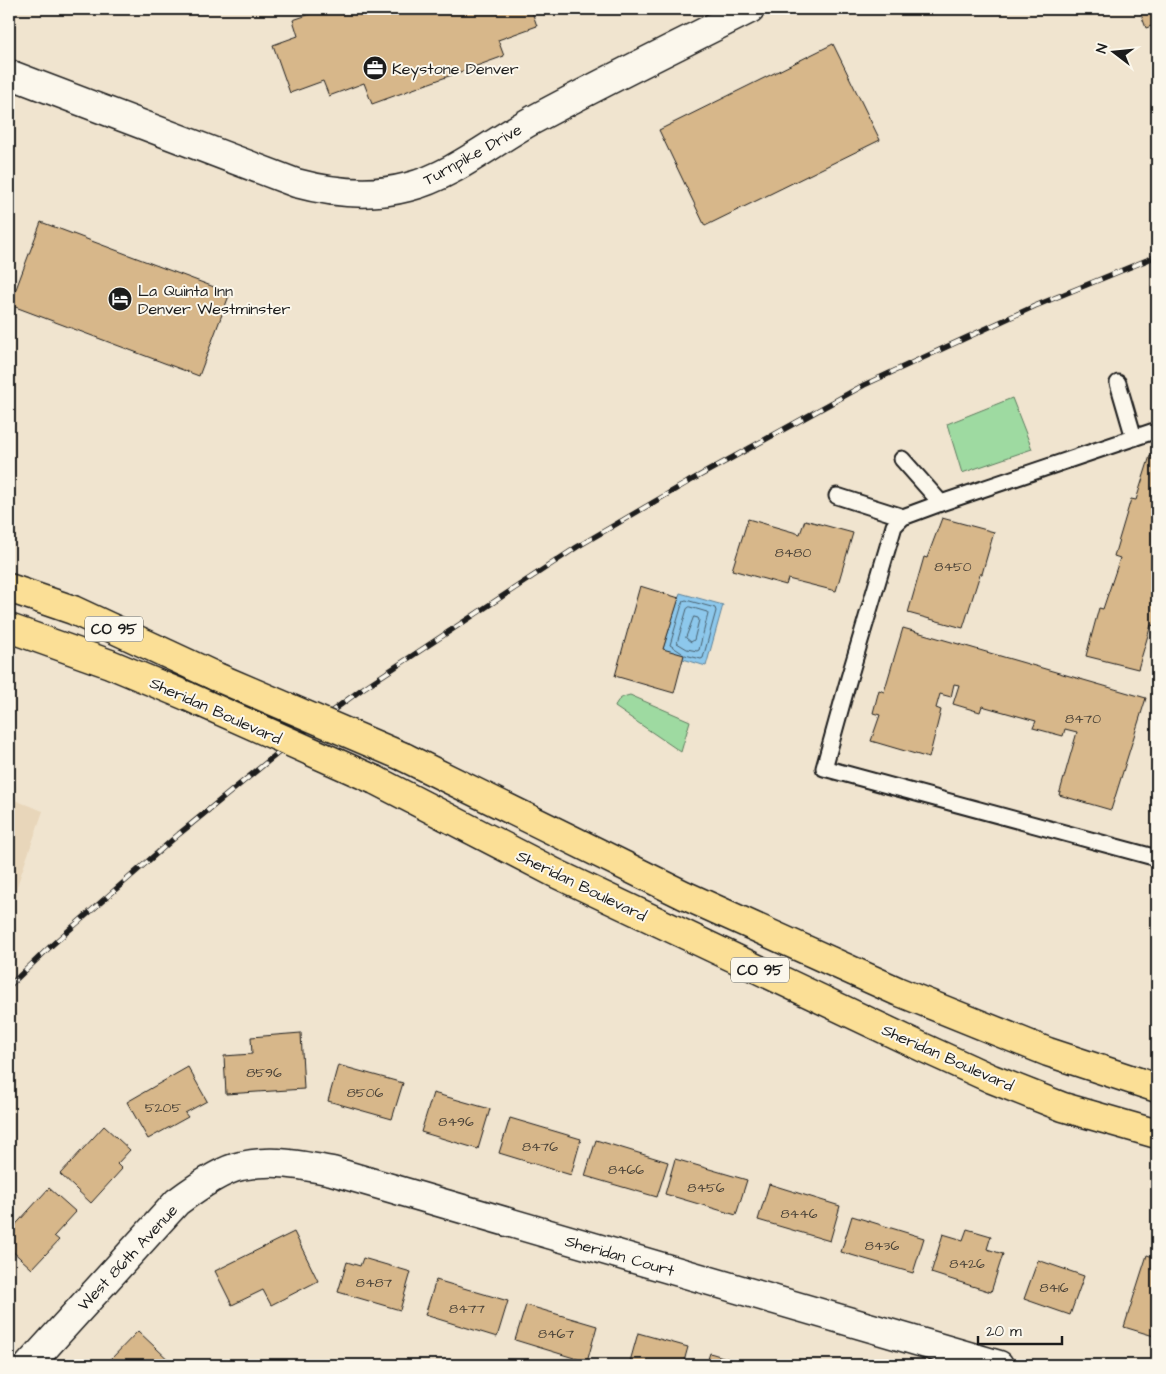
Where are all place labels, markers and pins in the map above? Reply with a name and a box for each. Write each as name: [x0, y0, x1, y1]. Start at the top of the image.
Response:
office icon: Keystone Denver: [362, 55, 388, 81]
place label: Keystone Denver: [392, 58, 519, 81]
place label: La Quinta Inn Denver Westminster: [138, 280, 290, 320]
hotel icon: La Quinta Inn Denver Westminster: [107, 286, 133, 312]

